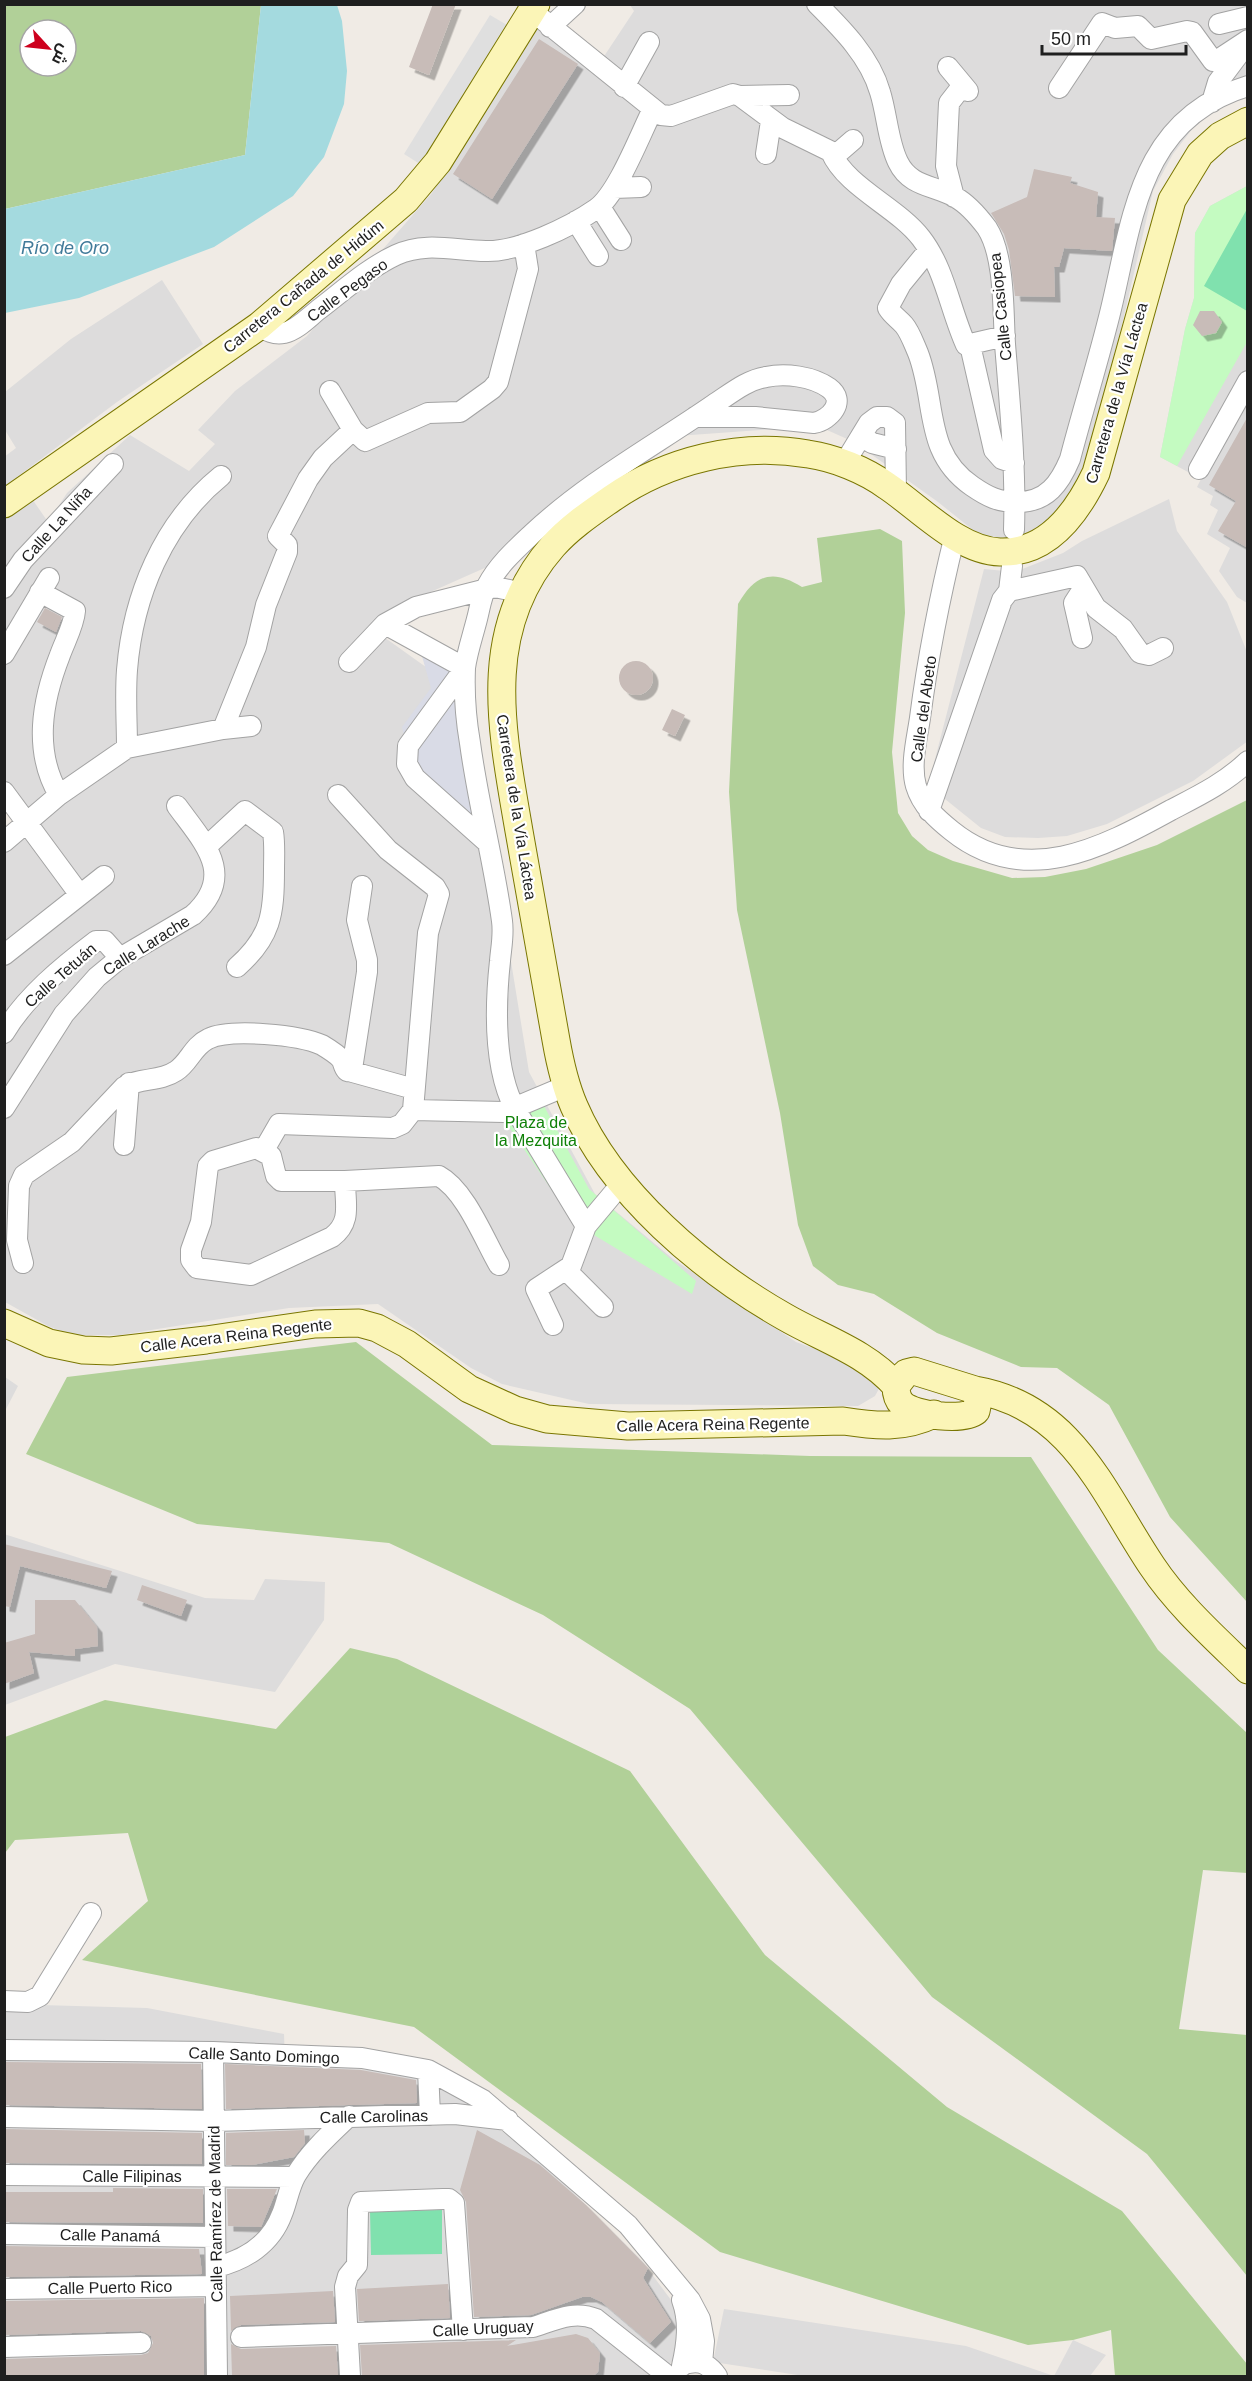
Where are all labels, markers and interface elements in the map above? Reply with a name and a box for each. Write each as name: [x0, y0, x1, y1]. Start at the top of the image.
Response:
north arrow: [18, 18, 78, 78]
scale bar: [1042, 18, 1186, 56]
text: 50 m: [1051, 29, 1091, 49]
text: ش: [48, 41, 73, 68]
street label: Carretera Cañada de Hidúm: [220, 217, 387, 356]
water label: Río de Oro: [21, 238, 109, 258]
street label: Calle Casiopea: [986, 252, 1015, 362]
street label: Calle Pegaso: [304, 255, 391, 325]
street label: Carretera de la Vía Láctea: [1082, 301, 1151, 486]
street label: Calle La Niña: [18, 483, 95, 566]
street label: Calle del Abeto: [908, 654, 939, 764]
street label: Carretera de la Vía Láctea: [493, 713, 540, 901]
street label: Calle Larache: [100, 912, 193, 979]
street label: Calle Tetuán: [21, 940, 99, 1011]
park label: Plaza de la Mezquita: [495, 1114, 577, 1149]
street label: Calle Acera Reina Regente: [139, 1315, 333, 1356]
street label: Calle Acera Reina Regente: [616, 1414, 810, 1435]
street label: Calle Santo Domingo: [188, 2044, 340, 2067]
street label: Calle Carolinas: [320, 2107, 428, 2126]
street label: Calle Ramírez de Madrid: [205, 2125, 226, 2303]
street label: Calle Filipinas: [82, 2168, 182, 2185]
street label: Calle Panamá: [60, 2226, 160, 2245]
street label: Calle Puerto Rico: [48, 2278, 172, 2297]
street label: Calle Uruguay: [432, 2317, 534, 2340]

